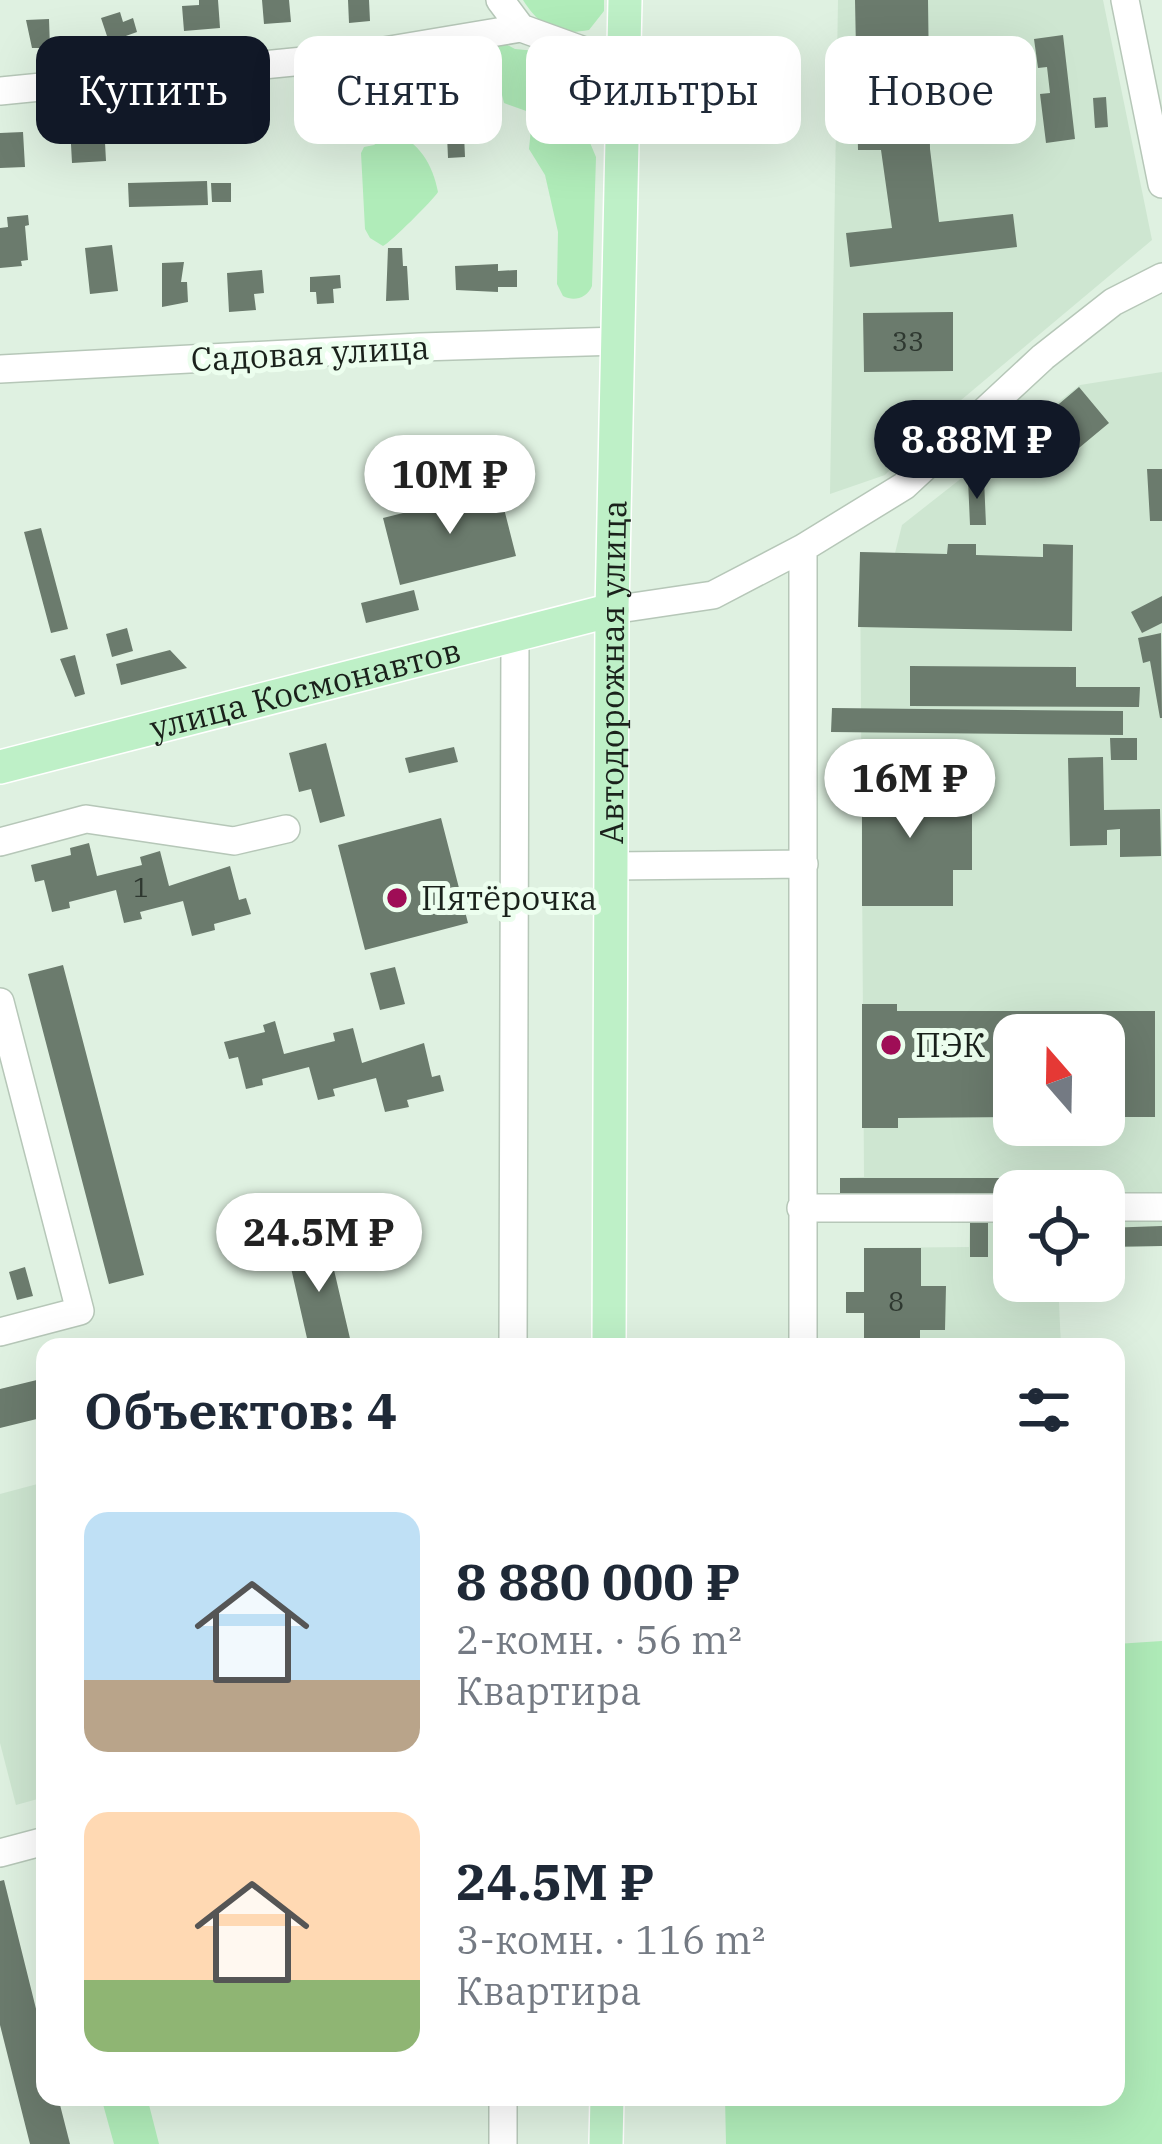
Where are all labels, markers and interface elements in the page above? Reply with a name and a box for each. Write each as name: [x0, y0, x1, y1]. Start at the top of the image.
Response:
chip: Купить: [36, 36, 270, 144]
chip: Снять: [294, 36, 502, 144]
chip: Фильтры: [526, 36, 801, 144]
chip: Новое: [825, 36, 1036, 144]
house number: 33: [892, 323, 924, 358]
street label: Садовая улица: [190, 325, 430, 380]
pin: 8.88M ₽: [866, 400, 1088, 502]
text: 8.88M ₽: [901, 413, 1053, 464]
pin: 10M ₽: [366, 435, 534, 537]
text: 10M ₽: [391, 448, 509, 499]
street label: Автодорожная улица: [589, 499, 635, 844]
street label: улица Космонавтов: [145, 628, 465, 749]
pin: 16M ₽: [826, 739, 994, 841]
text: 16M ₽: [851, 752, 969, 803]
house number: 1: [133, 869, 149, 904]
place label: Пятёрочка: [421, 876, 597, 919]
marker: Пятёрочка: [384, 885, 410, 911]
north arrow: [993, 1014, 1125, 1146]
map controls: [993, 1014, 1125, 1302]
place label: ПЭК: [915, 1023, 985, 1066]
marker: ПЭК: [878, 1032, 904, 1058]
button: locate: [993, 1170, 1125, 1302]
pin: 24.5M ₽: [208, 1193, 430, 1295]
text: 24.5M ₽: [243, 1206, 395, 1257]
house number: 8: [888, 1283, 904, 1318]
text: Объектов: 4: [84, 1377, 397, 1443]
icon: filters: [1011, 1377, 1077, 1443]
text: 8 880 000 ₽: [456, 1548, 740, 1614]
icon: home: [180, 1560, 324, 1704]
text: 2-комн. · 56 m²: [456, 1614, 742, 1665]
text: Квартира: [456, 1665, 642, 1716]
text: 24.5M ₽: [456, 1848, 655, 1914]
icon: home: [180, 1860, 324, 2004]
text: 3-комн. · 116 m²: [456, 1914, 765, 1965]
text: Квартира: [456, 1965, 642, 2016]

